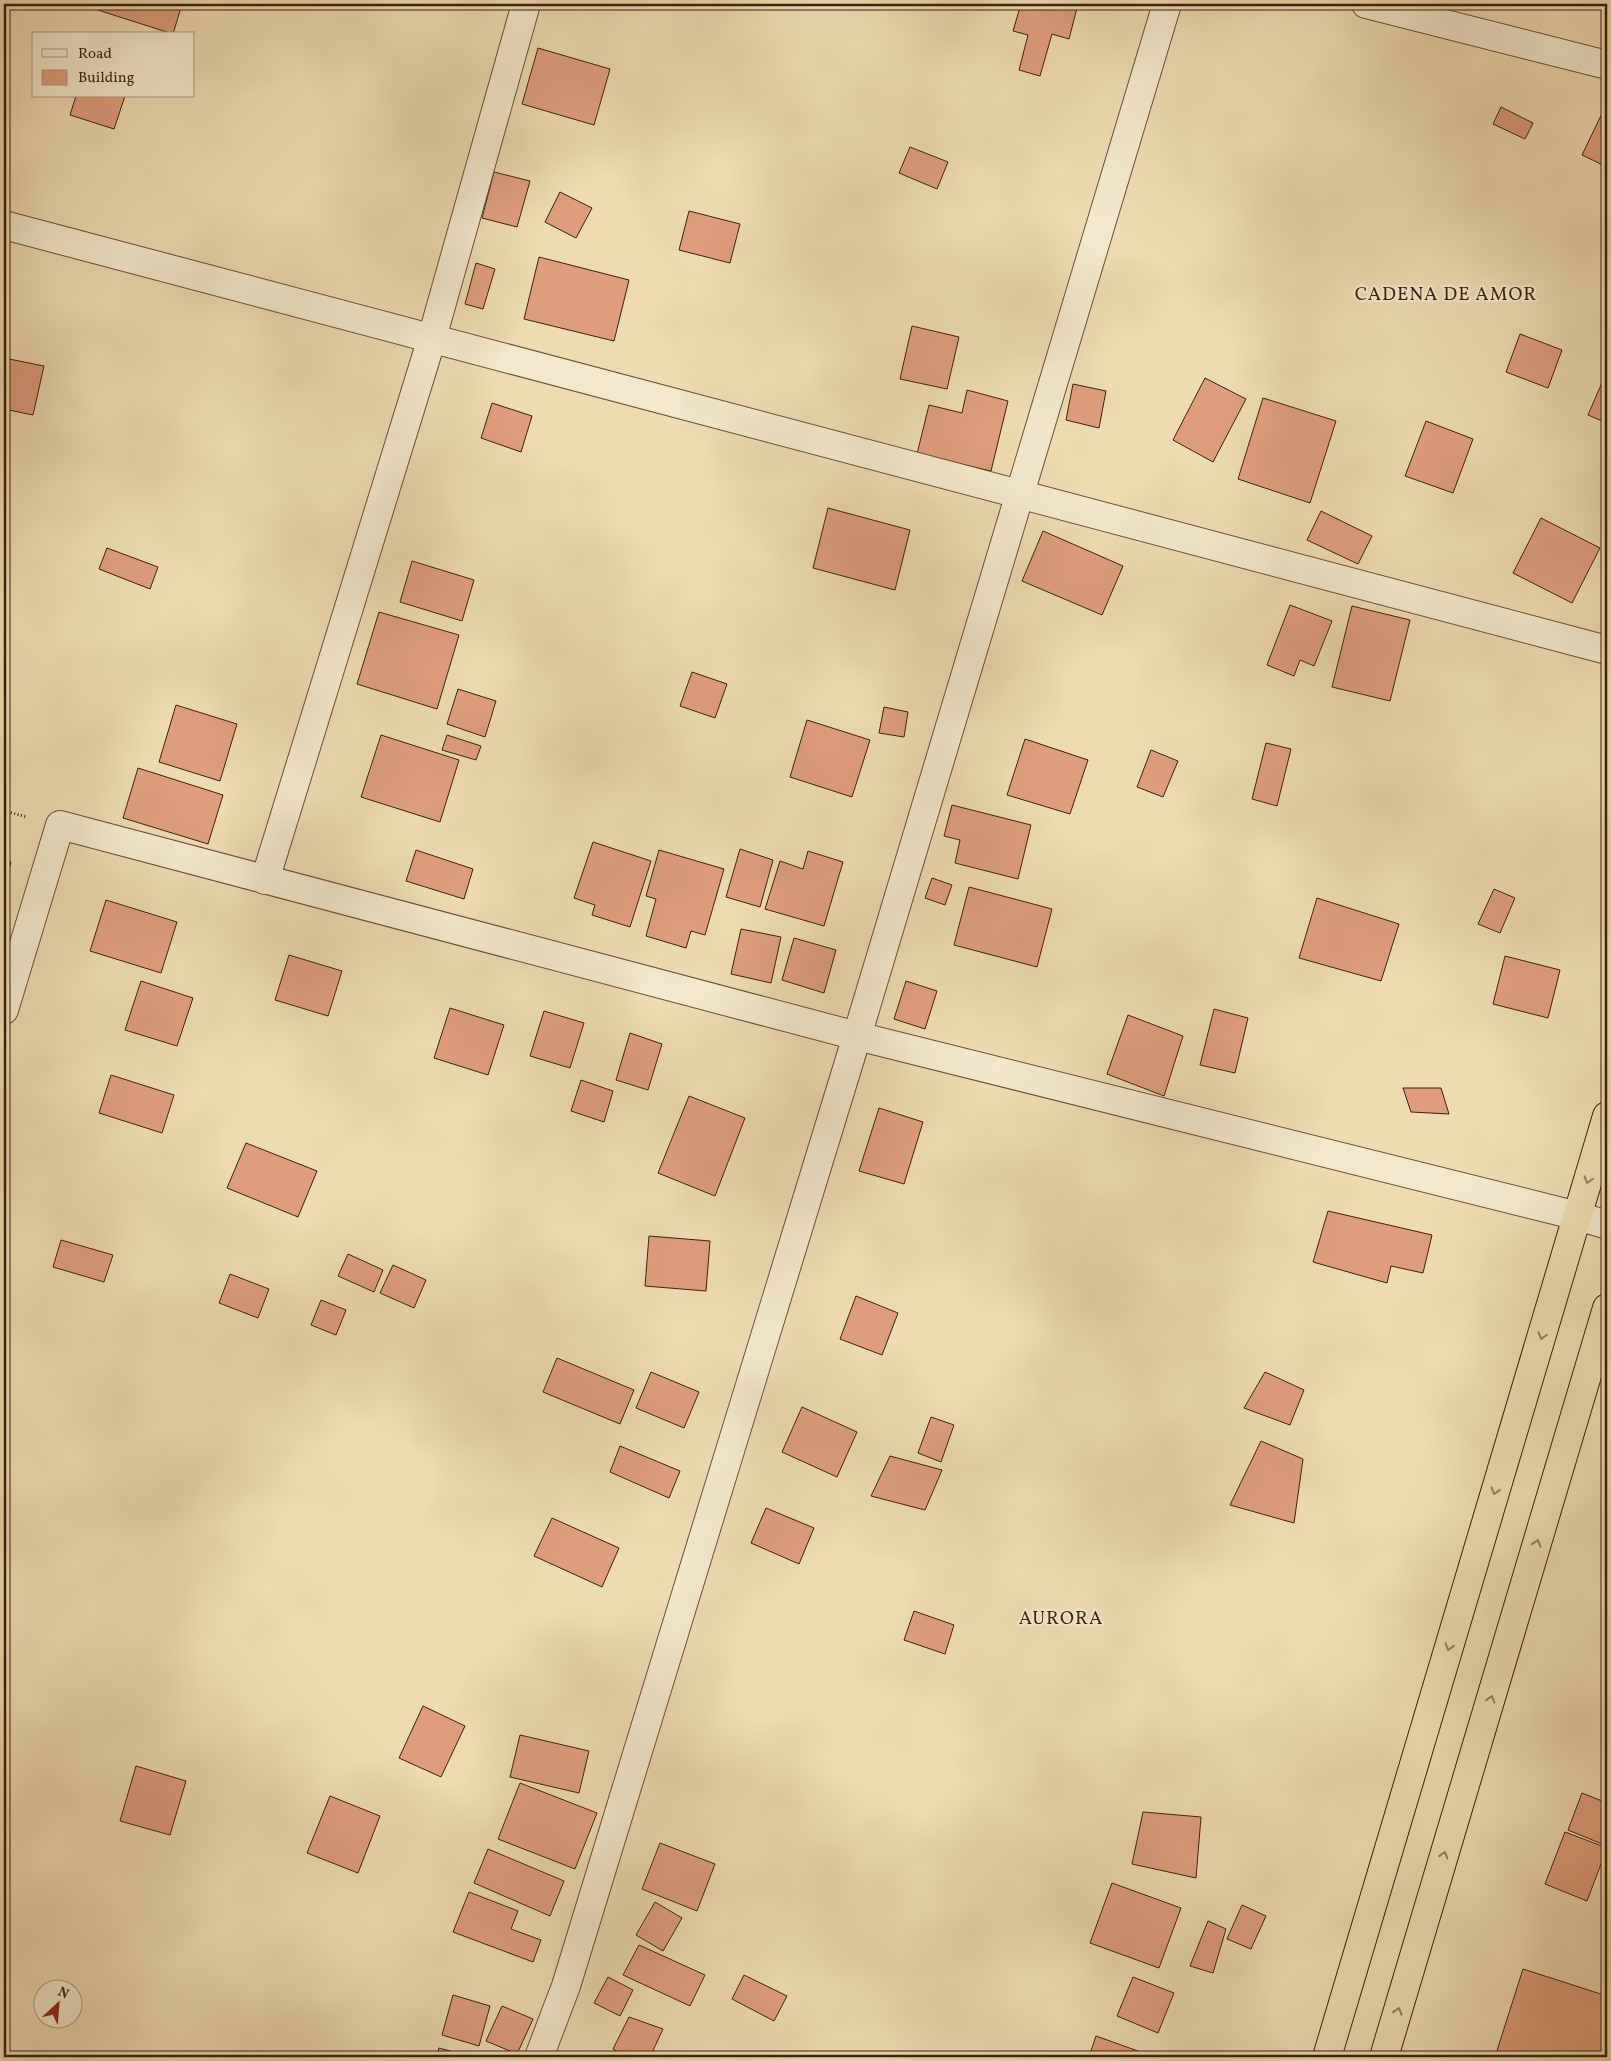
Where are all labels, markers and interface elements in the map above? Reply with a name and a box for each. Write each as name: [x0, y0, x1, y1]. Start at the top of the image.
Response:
legend: [32, 32, 195, 98]
text: Road: [78, 44, 112, 65]
text: Building: [78, 68, 135, 89]
district label: CADENA DE AMOR: [1355, 282, 1537, 308]
one-way arrow: [1584, 1175, 1594, 1184]
one-way arrow: [1537, 1331, 1547, 1339]
one-way arrow: [1491, 1487, 1501, 1495]
one-way arrow: [1531, 1540, 1541, 1548]
district label: AURORA: [1019, 1606, 1103, 1632]
one-way arrow: [1445, 1642, 1455, 1651]
one-way arrow: [1485, 1695, 1495, 1704]
one-way arrow: [1439, 1851, 1449, 1859]
north arrow: [32, 1978, 82, 2028]
text: N: [54, 1983, 72, 2004]
one-way arrow: [1392, 2007, 1402, 2015]

